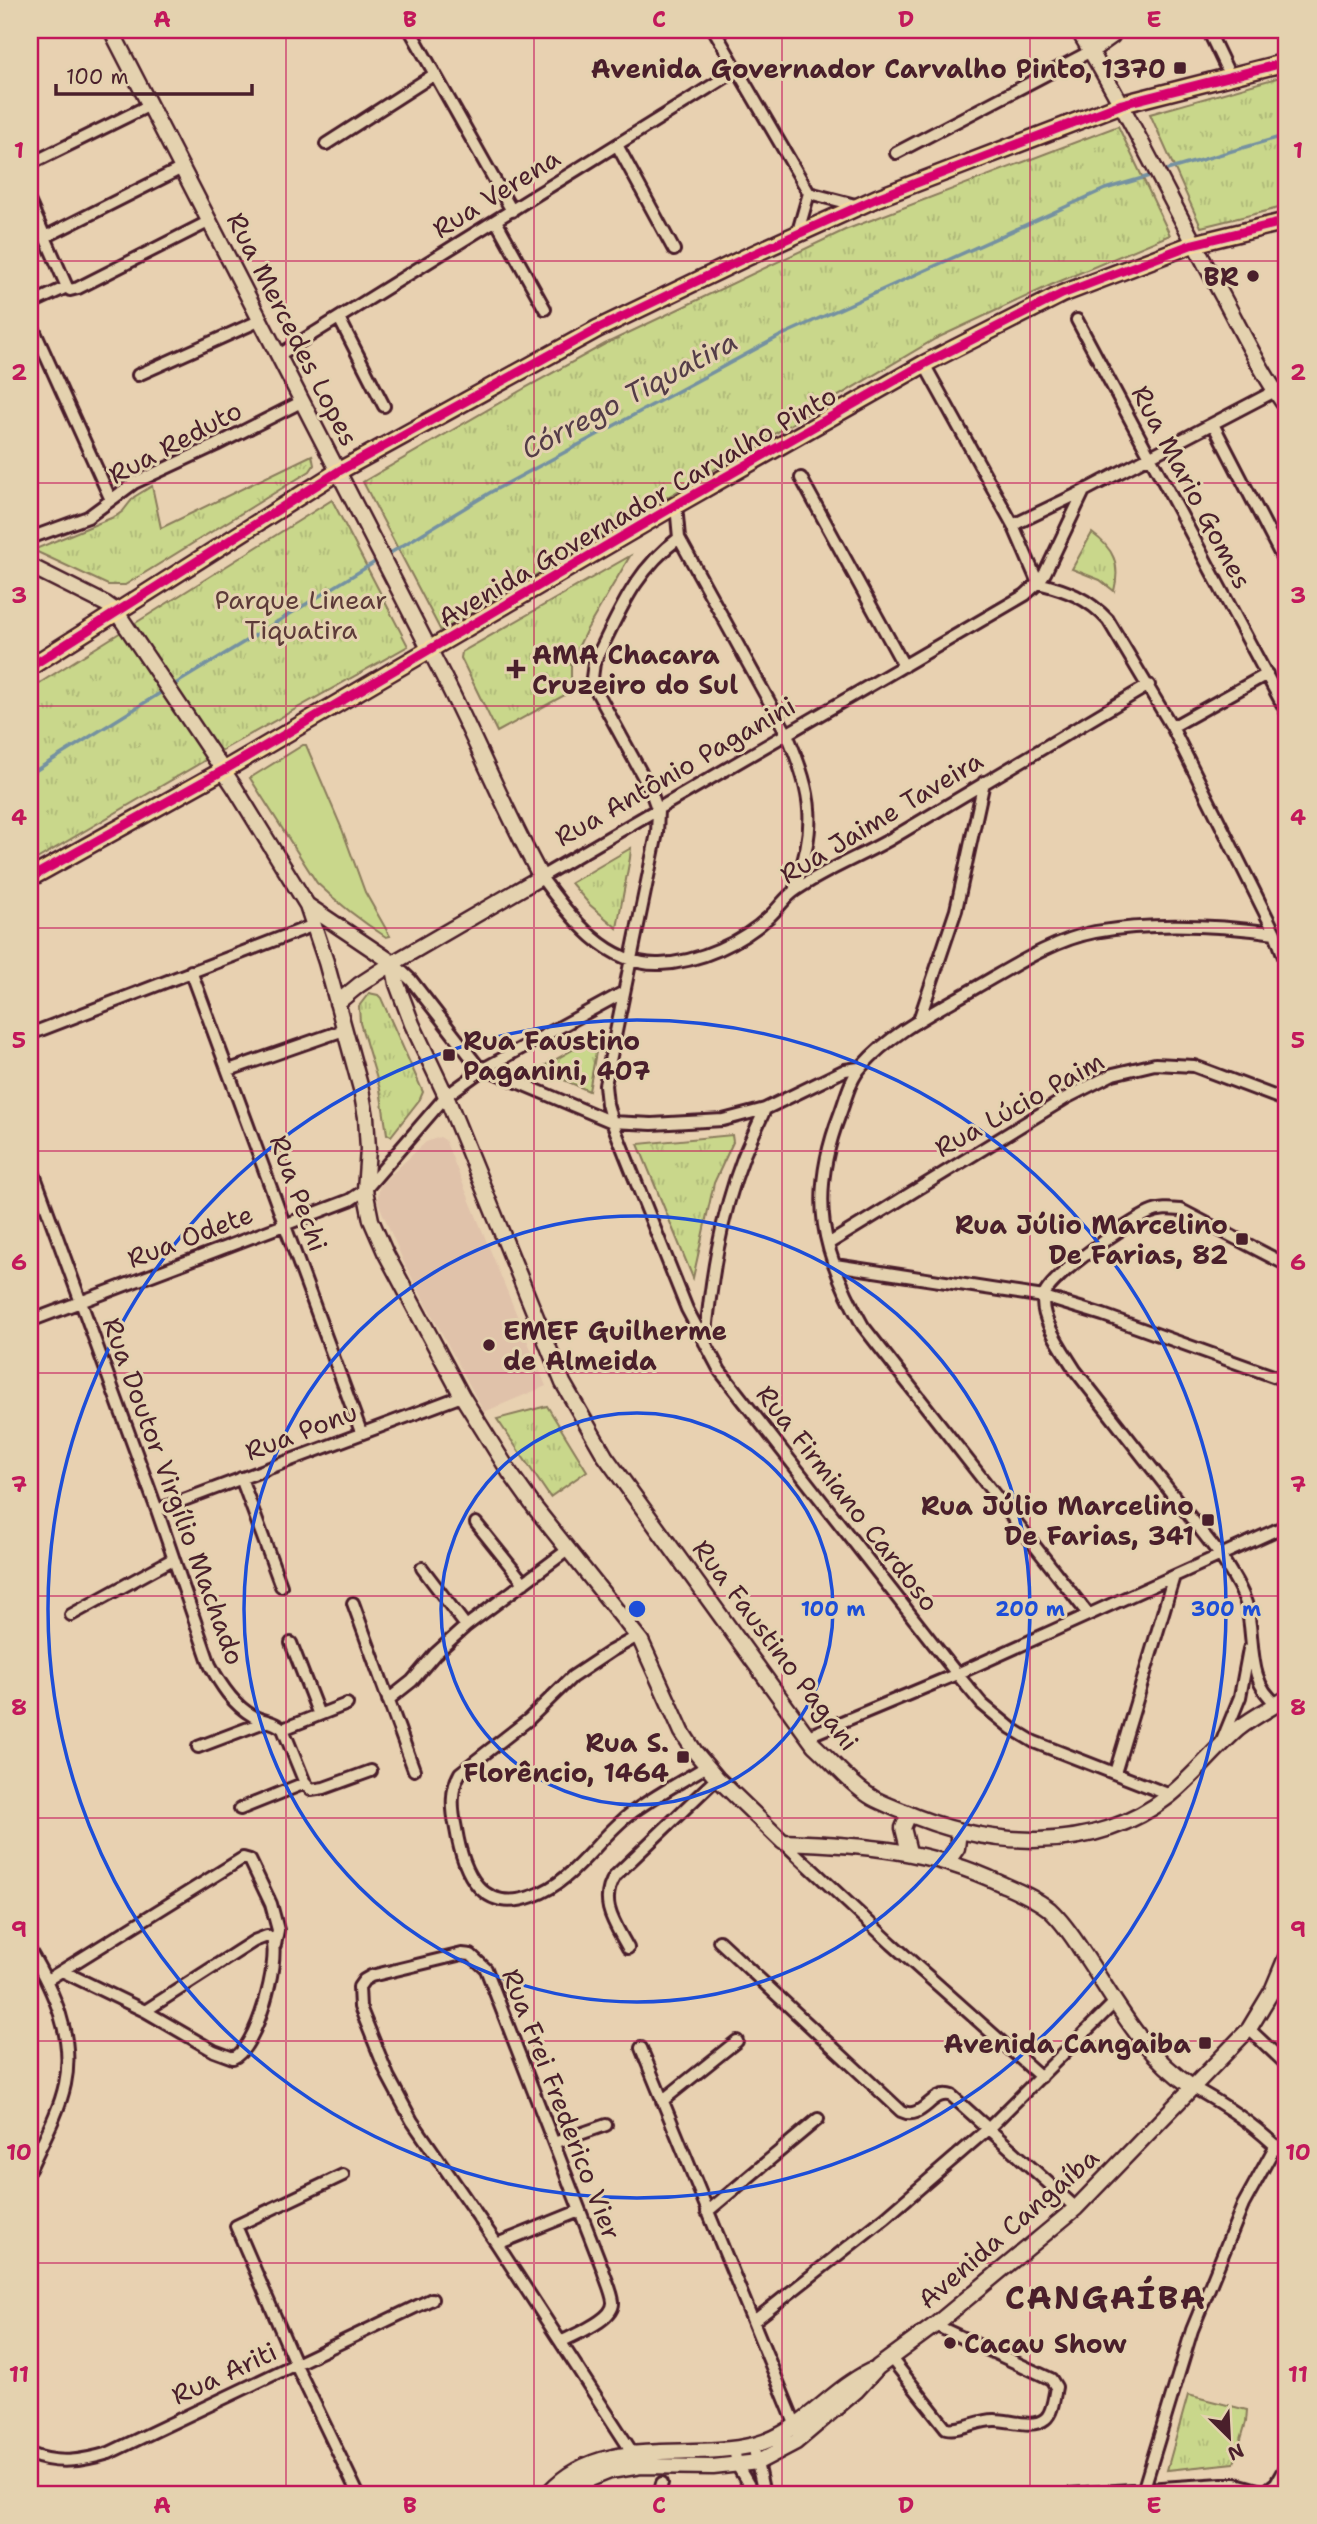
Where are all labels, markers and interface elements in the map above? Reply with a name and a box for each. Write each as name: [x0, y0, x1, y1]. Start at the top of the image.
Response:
text: A: [153, 4, 171, 34]
text: B: [403, 4, 417, 34]
text: C: [652, 4, 666, 34]
text: D: [898, 4, 914, 34]
text: E: [1146, 4, 1162, 34]
place label: Avenida Governador Carvalho Pinto, 1370: [591, 51, 1166, 86]
scale bar: [56, 52, 252, 96]
marker: Avenida Governador Carvalho Pinto, 1370: [1172, 60, 1188, 76]
text: 100 m: [66, 63, 129, 91]
text: 1: [14, 135, 24, 165]
text: 1: [1293, 135, 1303, 165]
street label: Rua Verena: [426, 140, 566, 246]
street label: Rua Mercedes Lopes: [219, 206, 367, 452]
place label: BR: [1203, 259, 1239, 294]
marker: BR: [1245, 268, 1261, 284]
water label: Córrego Tiquatira: [514, 322, 744, 468]
text: 2: [11, 357, 27, 387]
text: 2: [1290, 357, 1306, 387]
street label: Avenida Governador Carvalho Pinto: [431, 377, 843, 635]
street label: Rua Mario Gomes: [1124, 379, 1260, 595]
street label: Rua Reduto: [102, 392, 248, 492]
text: 3: [11, 580, 27, 610]
text: 3: [1290, 580, 1306, 610]
park label: Parque Linear Tiquatira: [215, 582, 387, 647]
place label: AMA Chacara Cruzeiro do Sul: [532, 637, 738, 702]
marker: AMA Chacara Cruzeiro do Sul: [506, 659, 526, 679]
street label: Rua Antônio Paganini: [548, 688, 802, 854]
street label: Rua Jaime Taveira: [773, 743, 989, 891]
text: 4: [11, 802, 27, 832]
text: 4: [1290, 802, 1306, 832]
place label: Rua Faustino Paganini, 407: [463, 1023, 650, 1088]
text: 5: [12, 1025, 26, 1055]
text: 5: [1291, 1025, 1305, 1055]
street label: Rua Lúcio Paim: [928, 1043, 1110, 1165]
marker: Rua Faustino Paganini, 407: [441, 1047, 457, 1063]
street label: Rua Pechi: [262, 1130, 336, 1256]
street label: Rua Odete: [122, 1196, 258, 1276]
place label: Rua Júlio Marcelino De Farias, 82: [955, 1207, 1228, 1272]
marker: Rua Júlio Marcelino De Farias, 82: [1234, 1231, 1250, 1247]
text: 6: [11, 1247, 27, 1277]
text: 6: [1290, 1247, 1306, 1277]
street label: Rua Doutor Virgílio Machado: [95, 1313, 253, 1669]
place label: EMEF Guilherme de Almeida: [503, 1313, 727, 1378]
marker: EMEF Guilherme de Almeida: [481, 1337, 497, 1353]
street label: Rua Firmiano Cardoso: [749, 1378, 947, 1618]
street label: Rua Ponu: [240, 1394, 362, 1468]
text: 7: [11, 1469, 27, 1499]
text: 7: [1290, 1469, 1306, 1499]
place label: Rua Júlio Marcelino De Farias, 341: [921, 1488, 1194, 1553]
marker: Rua Júlio Marcelino De Farias, 341: [1200, 1512, 1216, 1528]
street label: Rua Faustino Pagani: [685, 1532, 867, 1758]
text: 100 m: [801, 1595, 865, 1623]
text: 200 m: [995, 1595, 1065, 1623]
text: 300 m: [1191, 1595, 1261, 1623]
centre of rings: [625, 1597, 649, 1621]
text: 8: [11, 1692, 27, 1722]
text: 8: [1290, 1692, 1306, 1722]
place label: Rua S. Florêncio, 1464: [463, 1725, 669, 1790]
marker: Rua S. Florêncio, 1464: [675, 1749, 691, 1765]
text: 9: [11, 1914, 27, 1944]
text: 9: [1290, 1914, 1306, 1944]
street label: Rua Frei Frederico Vier: [494, 1963, 630, 2245]
place label: Avenida Cangaiba: [943, 2026, 1191, 2061]
marker: Avenida Cangaiba: [1197, 2035, 1213, 2051]
text: 10: [6, 2137, 32, 2167]
text: 10: [1285, 2137, 1311, 2167]
street label: Avenida Cangaíba: [910, 2140, 1106, 2316]
district label: CANGAÍBA: [1005, 2275, 1207, 2320]
place label: Cacau Show: [964, 2326, 1127, 2361]
street label: Rua Ariti: [166, 2333, 282, 2413]
marker: Cacau Show: [942, 2335, 958, 2351]
text: 11: [9, 2359, 29, 2389]
text: 11: [1288, 2359, 1308, 2389]
north arrow: [1194, 2402, 1264, 2472]
text: N: [1224, 2438, 1248, 2467]
text: A: [153, 2490, 171, 2520]
text: B: [403, 2490, 417, 2520]
text: C: [652, 2490, 666, 2520]
text: D: [898, 2490, 914, 2520]
text: E: [1146, 2490, 1162, 2520]

